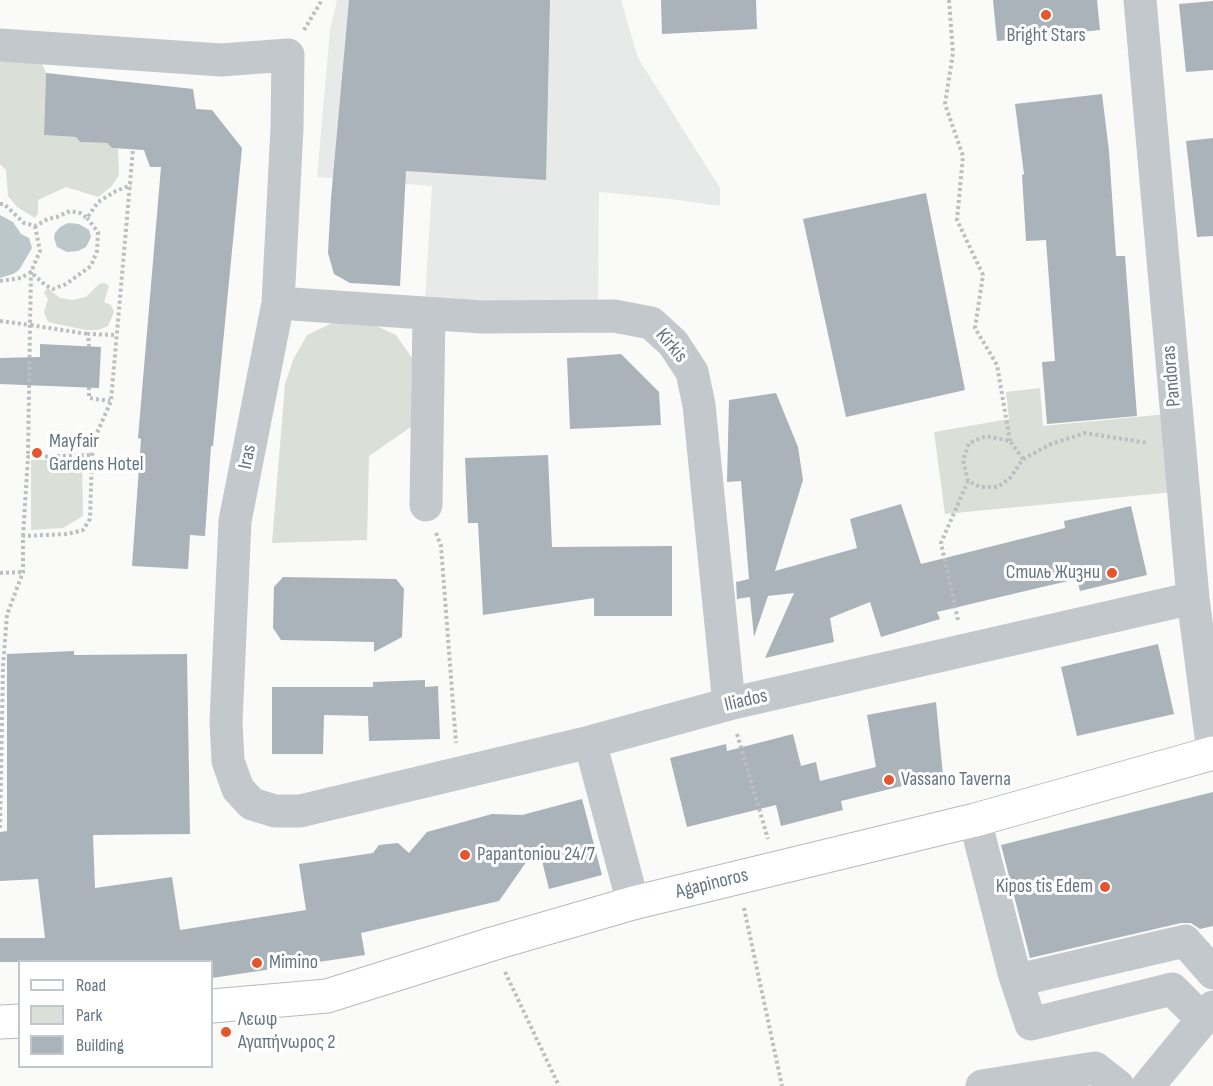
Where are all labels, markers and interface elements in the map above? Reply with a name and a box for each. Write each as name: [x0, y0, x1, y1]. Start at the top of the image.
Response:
marker: Bright Stars: [1039, 8, 1053, 22]
place label: Bright Stars: [1006, 24, 1086, 48]
street label: Kirkis: [650, 324, 692, 368]
street label: Pandoras: [1157, 344, 1187, 408]
place label: Mayfair Gardens Hotel: [49, 430, 143, 477]
street label: Iras: [234, 443, 262, 471]
marker: Mayfair Gardens Hotel: [30, 446, 44, 460]
place label: Стиль Жизни: [1006, 561, 1100, 585]
marker: Стиль Жизни: [1105, 566, 1119, 580]
street label: Iliados: [722, 684, 770, 718]
place label: Vassano Taverna: [901, 768, 1011, 792]
marker: Vassano Taverna: [882, 773, 896, 787]
place label: Papantoniou 24/7: [477, 843, 595, 867]
marker: Papantoniou 24/7: [458, 848, 472, 862]
street label: Agapinoros: [673, 863, 751, 905]
place label: Kipos tis Edem: [996, 875, 1093, 899]
marker: Kipos tis Edem: [1098, 880, 1112, 894]
place label: Mimino: [269, 951, 318, 975]
marker: Mimino: [250, 956, 264, 970]
legend: [18, 960, 213, 1068]
text: Road: [76, 975, 106, 996]
text: Park: [76, 1005, 102, 1026]
place label: Λεωφ Αγαπήνωρος 2: [238, 1008, 336, 1055]
marker: Λεωφ Αγαπήνωρος 2: [219, 1025, 233, 1039]
text: Building: [76, 1035, 124, 1056]

